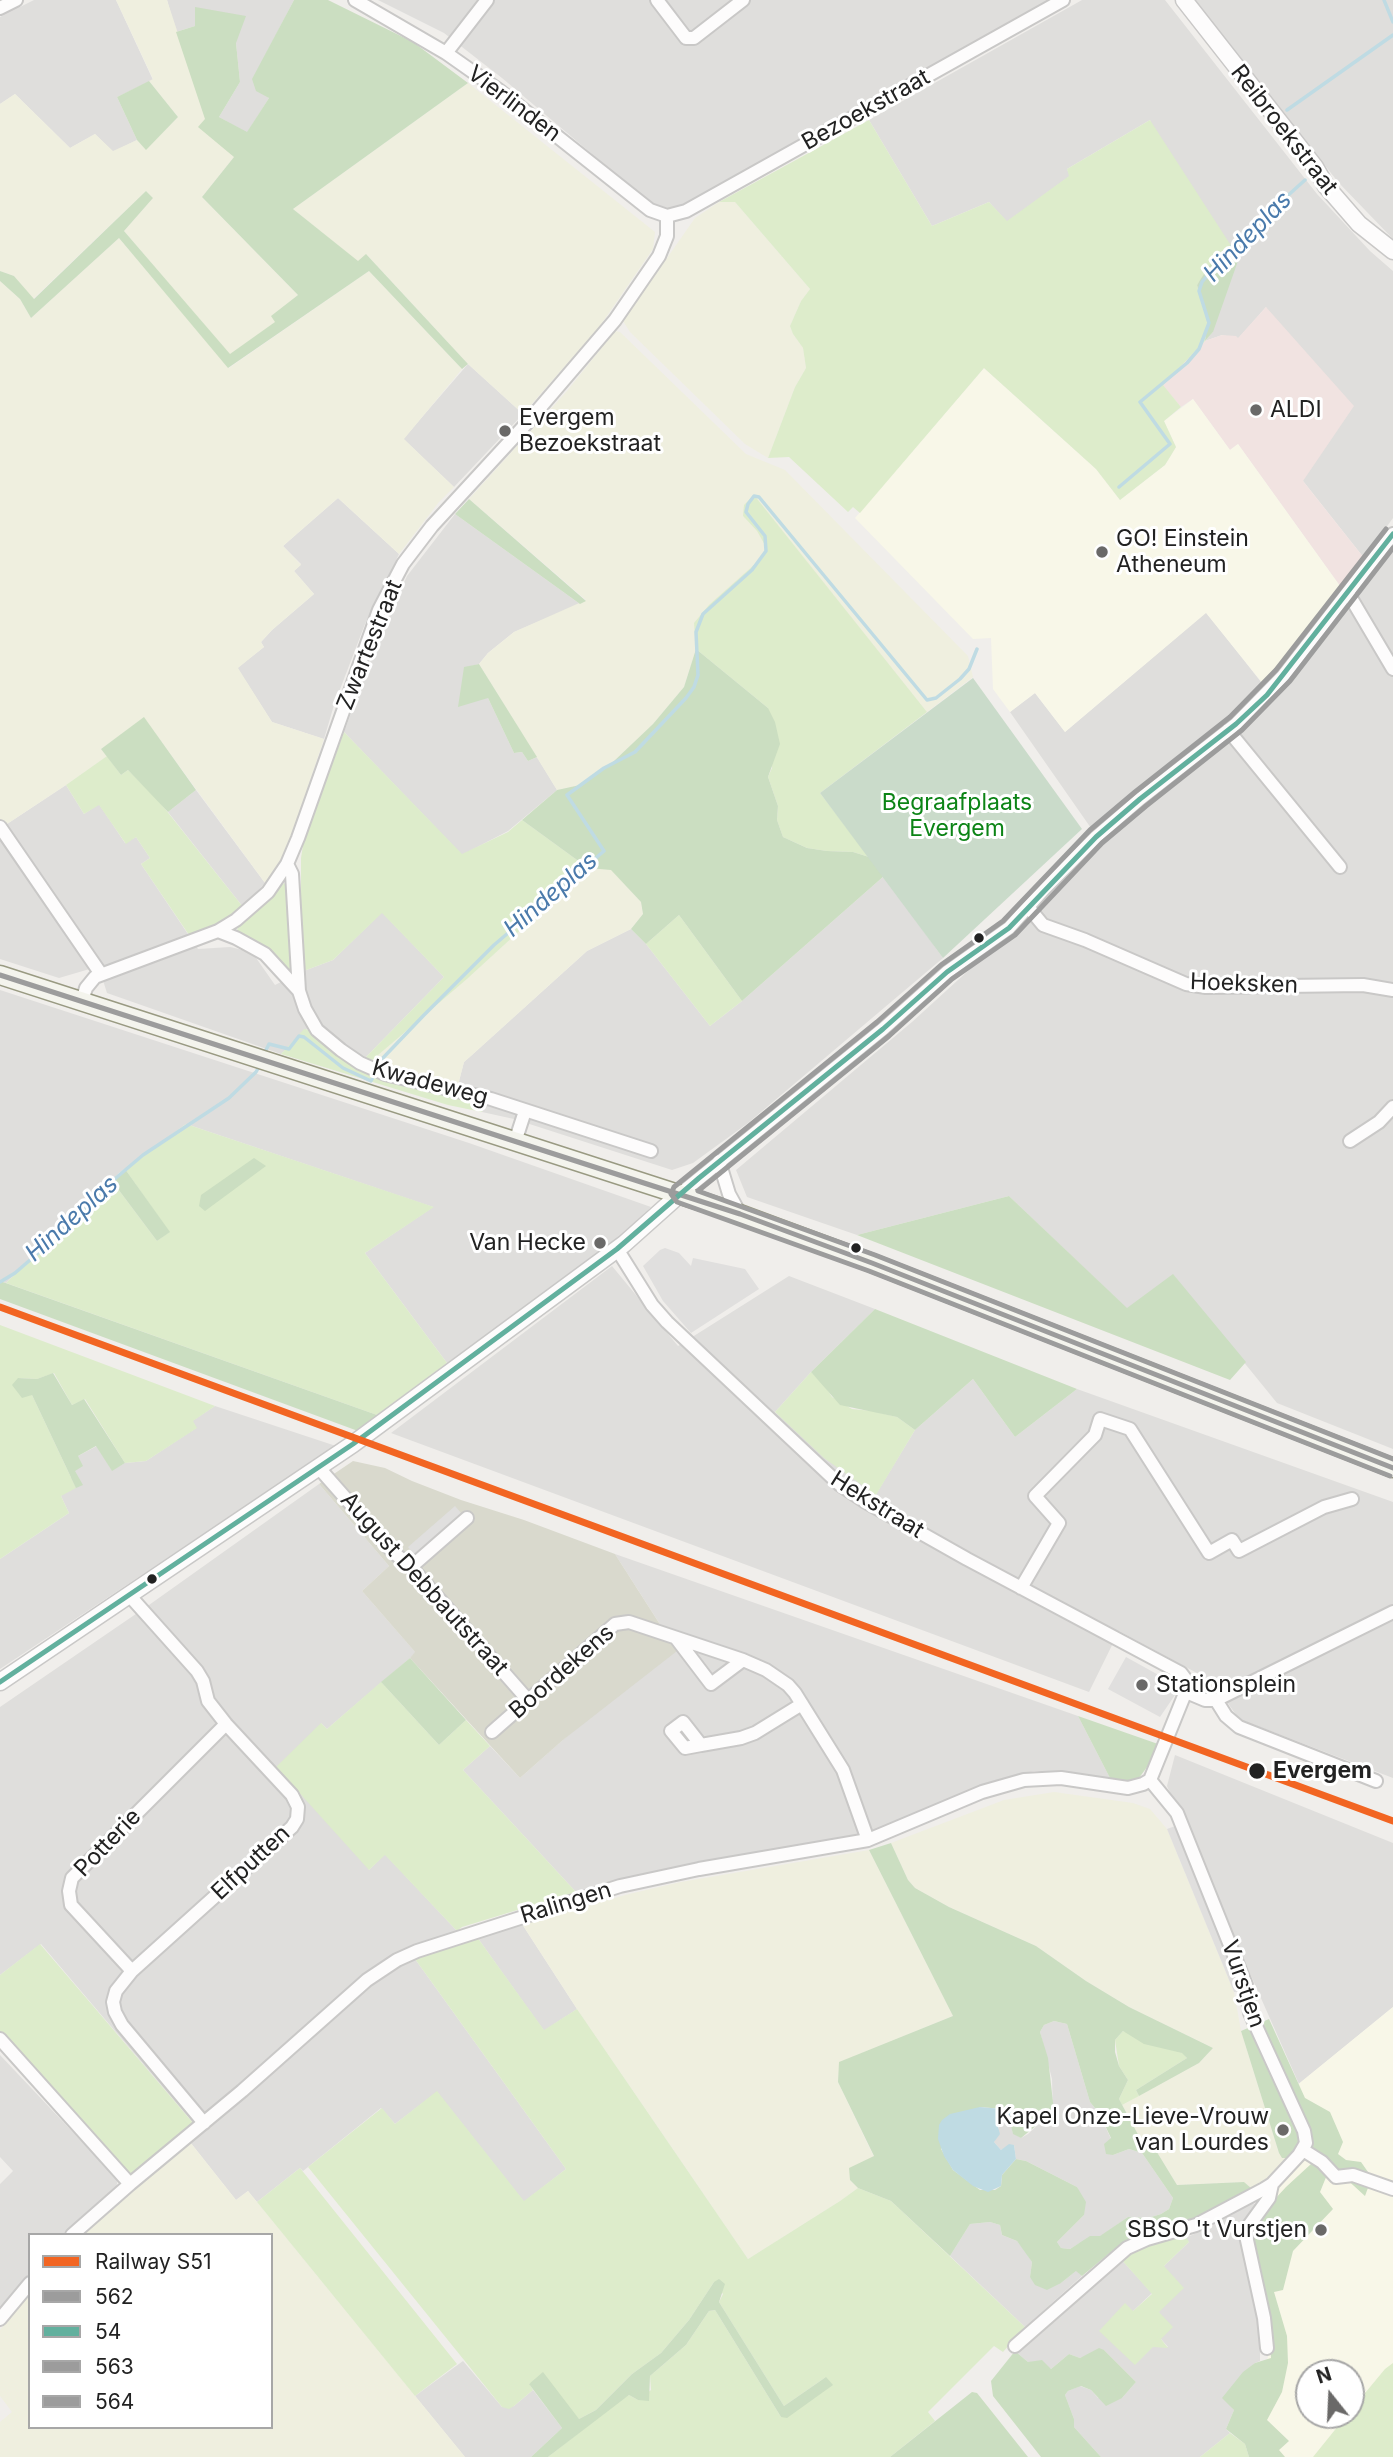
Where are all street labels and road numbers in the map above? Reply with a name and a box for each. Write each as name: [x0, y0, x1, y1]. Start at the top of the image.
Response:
street label: Vierlinden: [462, 60, 566, 148]
street label: Reibroekstraat: [1225, 60, 1343, 200]
street label: Bezoekstraat: [797, 64, 935, 156]
street label: Zwartestraat: [331, 576, 409, 714]
street label: Hoeksken: [1189, 968, 1299, 1000]
street label: Kwadeweg: [369, 1054, 491, 1112]
street label: Hekstraat: [825, 1466, 929, 1544]
street label: August Debbautstraat: [334, 1487, 514, 1681]
street label: Boordekens: [504, 1619, 620, 1725]
street label: Potterie: [69, 1803, 147, 1883]
street label: Elfputten: [206, 1820, 296, 1906]
street label: Ralingen: [517, 1876, 615, 1930]
street label: Vurstjen: [1215, 1937, 1271, 2031]

